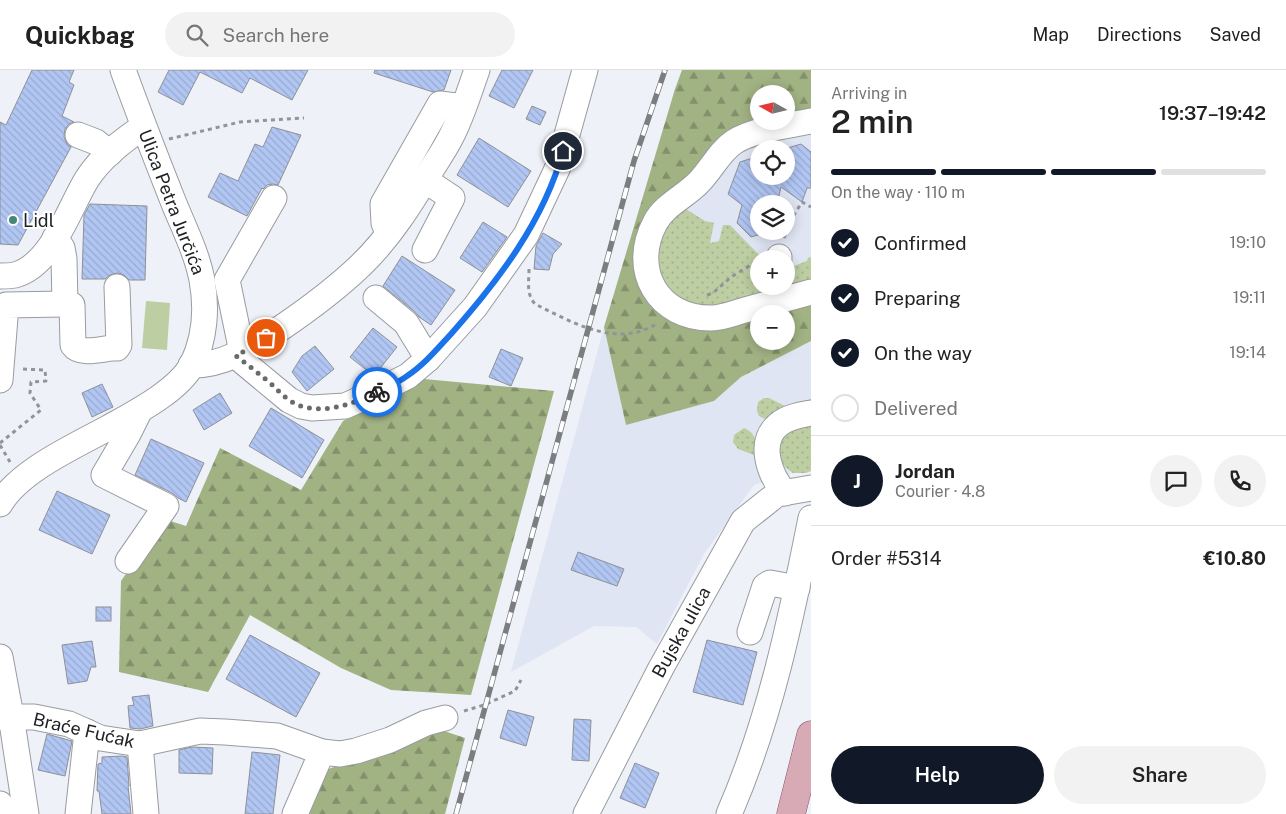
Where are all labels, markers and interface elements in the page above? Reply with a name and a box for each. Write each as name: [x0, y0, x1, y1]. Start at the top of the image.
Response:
search box: [165, 12, 515, 57]
text: Quickbag: [25, 21, 135, 49]
icon: search: [183, 21, 211, 49]
text: Search here: [223, 24, 329, 46]
text: Map: [1032, 24, 1069, 45]
text: Directions: [1097, 24, 1182, 45]
text: Saved: [1210, 24, 1261, 45]
text: Arriving in: [831, 84, 907, 103]
north arrow: [750, 85, 795, 130]
map controls: [750, 85, 795, 350]
text: 19:37–19:42: [1159, 102, 1266, 124]
text: 2 min: [831, 103, 914, 140]
street label: Ulica Petra Jurčića: [135, 126, 209, 278]
pin: [542, 130, 584, 172]
icon: home: [549, 137, 577, 165]
button: locate: [750, 140, 795, 185]
text: On the way · 110 m: [831, 183, 965, 202]
button: layers: [750, 195, 795, 240]
place label: Lidl: [23, 210, 54, 231]
marker: Lidl: [7, 214, 19, 226]
icon: check: [831, 229, 859, 257]
text: Confirmed: [874, 232, 967, 254]
text: 19:10: [1230, 233, 1266, 252]
button: +: [750, 250, 795, 295]
icon: check: [831, 284, 859, 312]
text: Preparing: [874, 287, 961, 309]
text: 19:11: [1233, 288, 1266, 307]
button: −: [750, 305, 795, 350]
pin: [245, 317, 287, 359]
icon: bag: [252, 324, 280, 352]
icon: check: [831, 339, 859, 367]
text: On the way: [874, 342, 972, 364]
text: 19:14: [1229, 343, 1266, 362]
courier: [352, 367, 402, 417]
icon: bike: [363, 378, 391, 406]
text: Delivered: [874, 397, 958, 419]
button: chat: [1150, 455, 1202, 507]
button: phone: [1214, 455, 1266, 507]
text: Jordan: [895, 460, 955, 482]
text: J: [853, 470, 861, 492]
text: Courier · 4.8: [895, 482, 985, 501]
text: Order #5314: [831, 547, 942, 569]
text: €10.80: [1203, 547, 1266, 569]
street label: Bujska ulica: [647, 583, 715, 681]
street label: Braće Fućak: [31, 708, 137, 752]
button: Help: [831, 746, 1044, 804]
button: Share: [1054, 746, 1266, 804]

